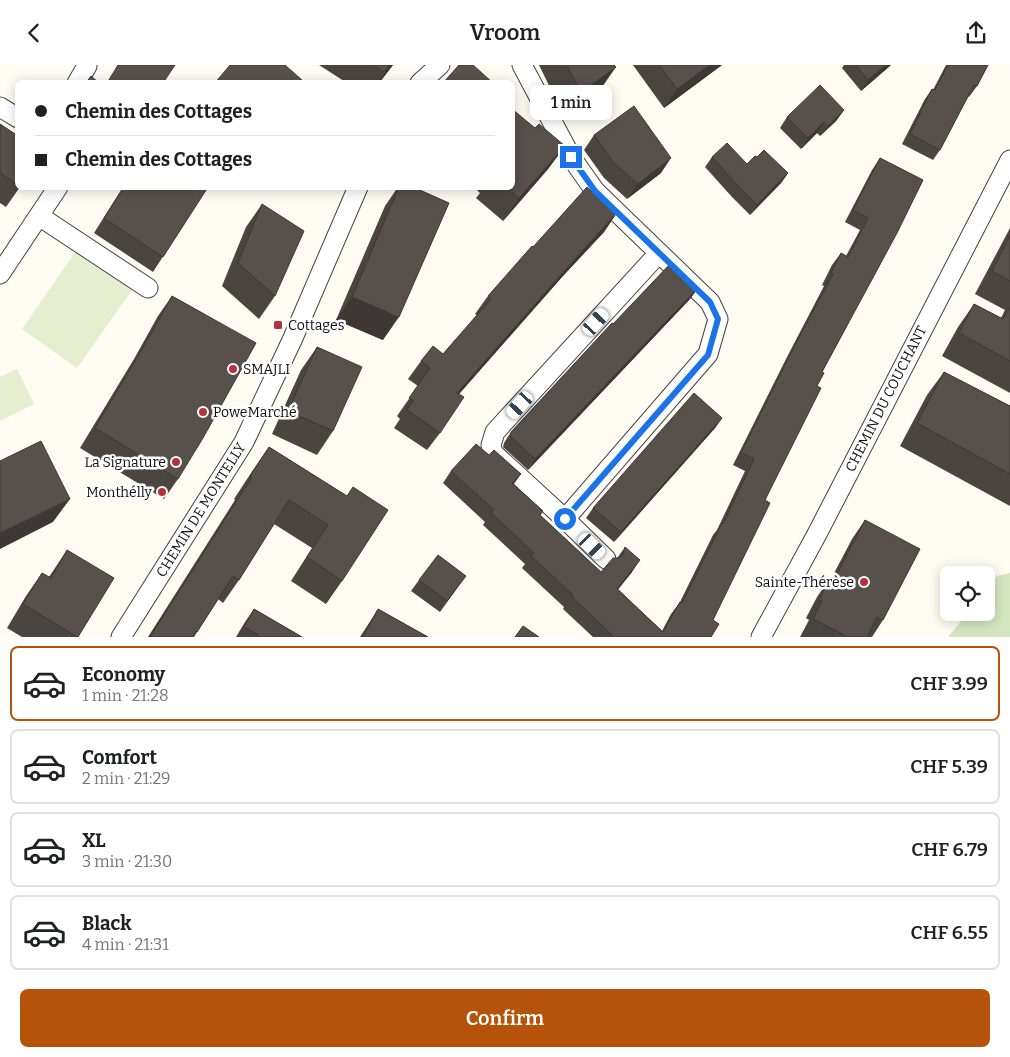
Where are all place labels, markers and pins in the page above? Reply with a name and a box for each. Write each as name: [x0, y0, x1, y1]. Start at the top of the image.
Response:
place label: Cottages: [288, 317, 344, 334]
marker: Cottages: [272, 319, 284, 331]
place label: SMAJLI: [243, 361, 290, 378]
marker: SMAJLI: [227, 363, 239, 375]
place label: PoweMarché: [213, 404, 297, 421]
marker: PoweMarché: [197, 406, 209, 418]
place label: La Signature: [84, 454, 166, 471]
marker: La Signature: [170, 456, 182, 468]
place label: Monthélly: [86, 484, 153, 501]
marker: Monthélly: [156, 486, 168, 498]
place label: Sainte-Thérèse: [755, 574, 854, 591]
marker: Sainte-Thérèse: [858, 576, 870, 588]

